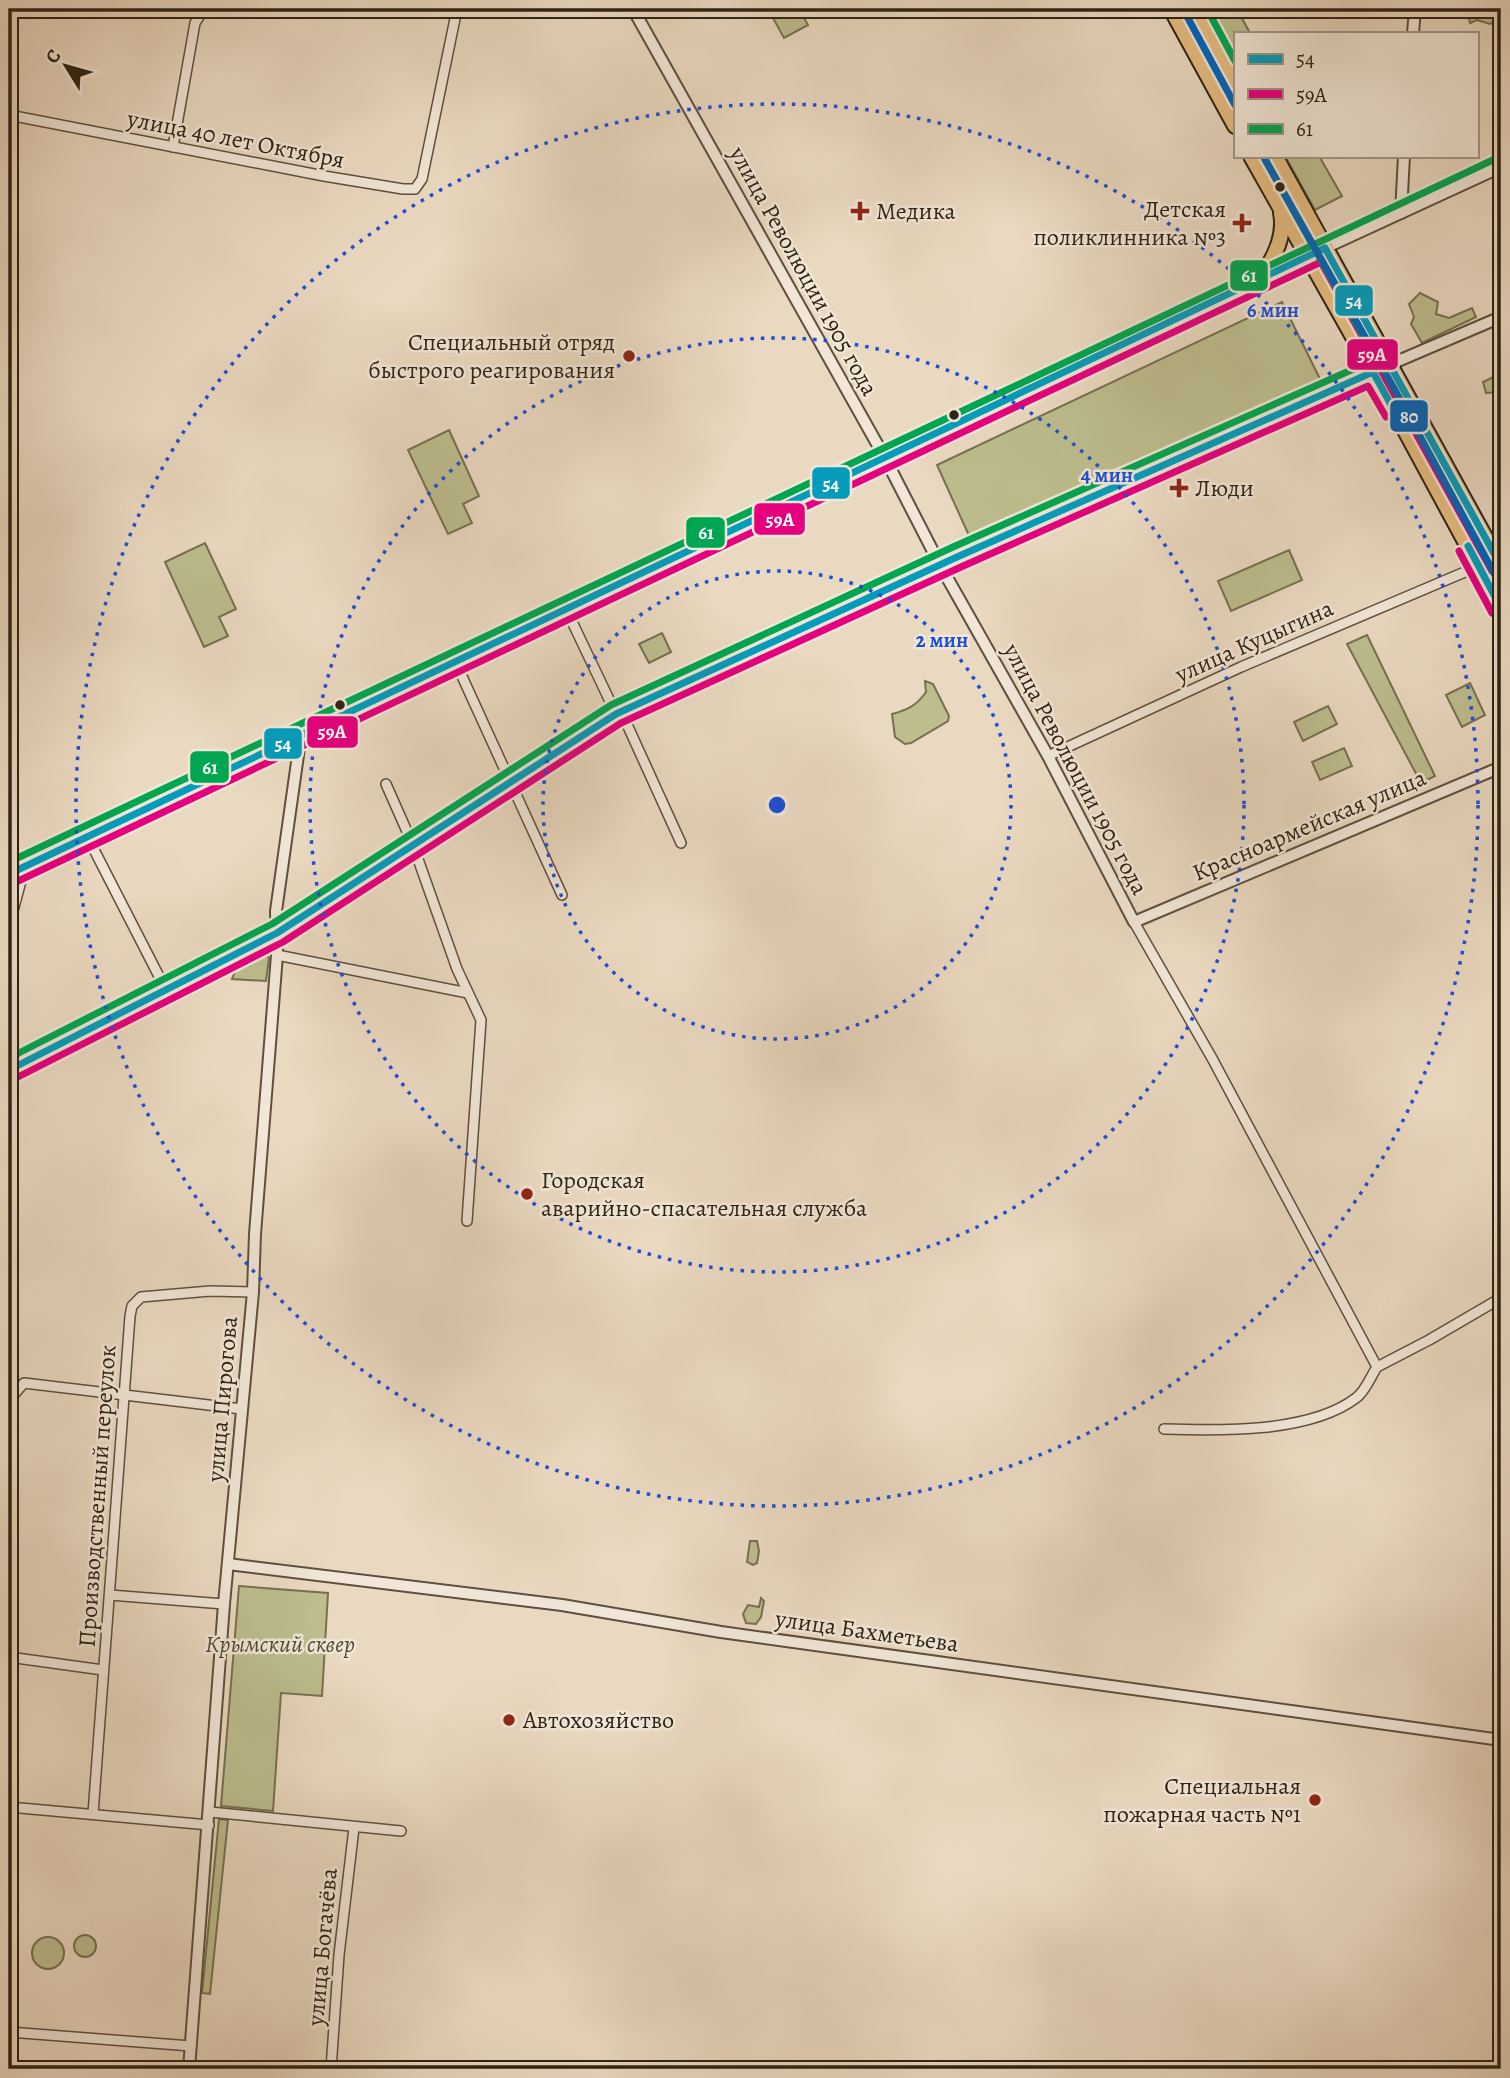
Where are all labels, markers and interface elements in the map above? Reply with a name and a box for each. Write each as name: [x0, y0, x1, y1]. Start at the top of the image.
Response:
north arrow: [32, 32, 102, 102]
legend: [1234, 32, 1478, 158]
text: С: [39, 44, 67, 69]
text: 54: [1296, 45, 1315, 73]
text: 59А: [1296, 81, 1328, 109]
street label: улица 40 лет Октября: [124, 102, 347, 176]
text: 61: [1296, 115, 1313, 143]
street label: улица Революции 1905 года: [722, 140, 886, 401]
unlabelled marker: [1273, 180, 1287, 194]
place label: Детская поликлинника №3: [1033, 193, 1226, 253]
place label: Медика: [876, 195, 956, 227]
marker: Медика: [850, 201, 870, 221]
marker: Детская поликлинника №3: [1232, 213, 1252, 233]
line badge: 61: [1229, 259, 1269, 292]
text: 61: [1241, 263, 1257, 289]
line badge: 54: [1334, 284, 1374, 317]
text: 54: [1345, 288, 1363, 314]
text: 6 мин: [1247, 296, 1299, 324]
place label: Специальный отряд быстрого реагирования: [368, 326, 615, 386]
line badge: 59А: [1346, 338, 1399, 371]
text: 59А: [1358, 342, 1388, 368]
marker: Специальный отряд быстрого реагирования: [621, 348, 637, 364]
line badge: 80: [1389, 399, 1429, 433]
text: 80: [1400, 404, 1419, 430]
unlabelled marker: [947, 408, 961, 422]
text: 4 мин: [1081, 461, 1133, 489]
line badge: 54: [811, 466, 851, 500]
text: 54: [822, 471, 840, 497]
place label: Люди: [1195, 472, 1254, 504]
marker: Люди: [1169, 478, 1189, 498]
line badge: 59А: [753, 502, 806, 536]
text: 59А: [766, 507, 796, 533]
line badge: 61: [685, 516, 726, 549]
text: 61: [698, 520, 714, 546]
street label: улица Куцыгина: [1169, 592, 1338, 691]
text: 2 мин: [916, 626, 968, 654]
street label: улица Революции 1905 года: [996, 637, 1156, 900]
unlabelled marker: [333, 698, 347, 712]
line badge: 59А: [306, 715, 359, 749]
text: 59А: [318, 719, 348, 745]
line badge: 54: [263, 727, 303, 760]
text: 54: [274, 731, 292, 757]
line badge: 61: [189, 750, 230, 784]
text: 61: [202, 755, 218, 781]
street label: Красноармейская улица: [1187, 761, 1431, 889]
centre of rings: [765, 793, 789, 817]
place label: Городская аварийно-спасательная служба: [541, 1164, 867, 1224]
marker: Городская аварийно-спасательная служба: [519, 1186, 535, 1202]
street label: улица Пирогова: [199, 1315, 245, 1484]
street label: Производственный переулок: [70, 1344, 124, 1648]
street label: улица Бахметьева: [772, 1602, 961, 1660]
park label: Крымский сквер: [205, 1628, 355, 1660]
place label: Автохозяйство: [522, 1704, 674, 1736]
marker: Автохозяйство: [501, 1712, 517, 1728]
place label: Специальная пожарная часть №1: [1103, 1770, 1301, 1830]
marker: Специальная пожарная часть №1: [1307, 1792, 1323, 1808]
street label: улица Богачёва: [299, 1867, 345, 2028]

